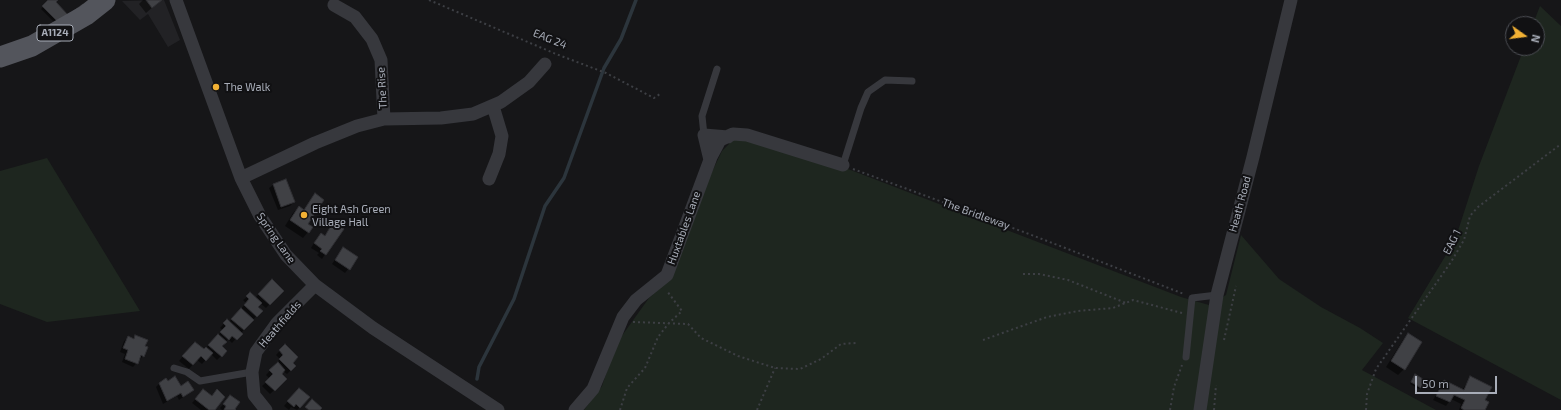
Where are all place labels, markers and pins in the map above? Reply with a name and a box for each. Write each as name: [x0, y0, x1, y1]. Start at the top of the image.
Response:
place label: The Walk: [224, 80, 270, 94]
marker: The Walk: [211, 82, 221, 92]
place label: Eight Ash Green Village Hall: [312, 202, 391, 228]
marker: Eight Ash Green Village Hall: [299, 210, 309, 220]

